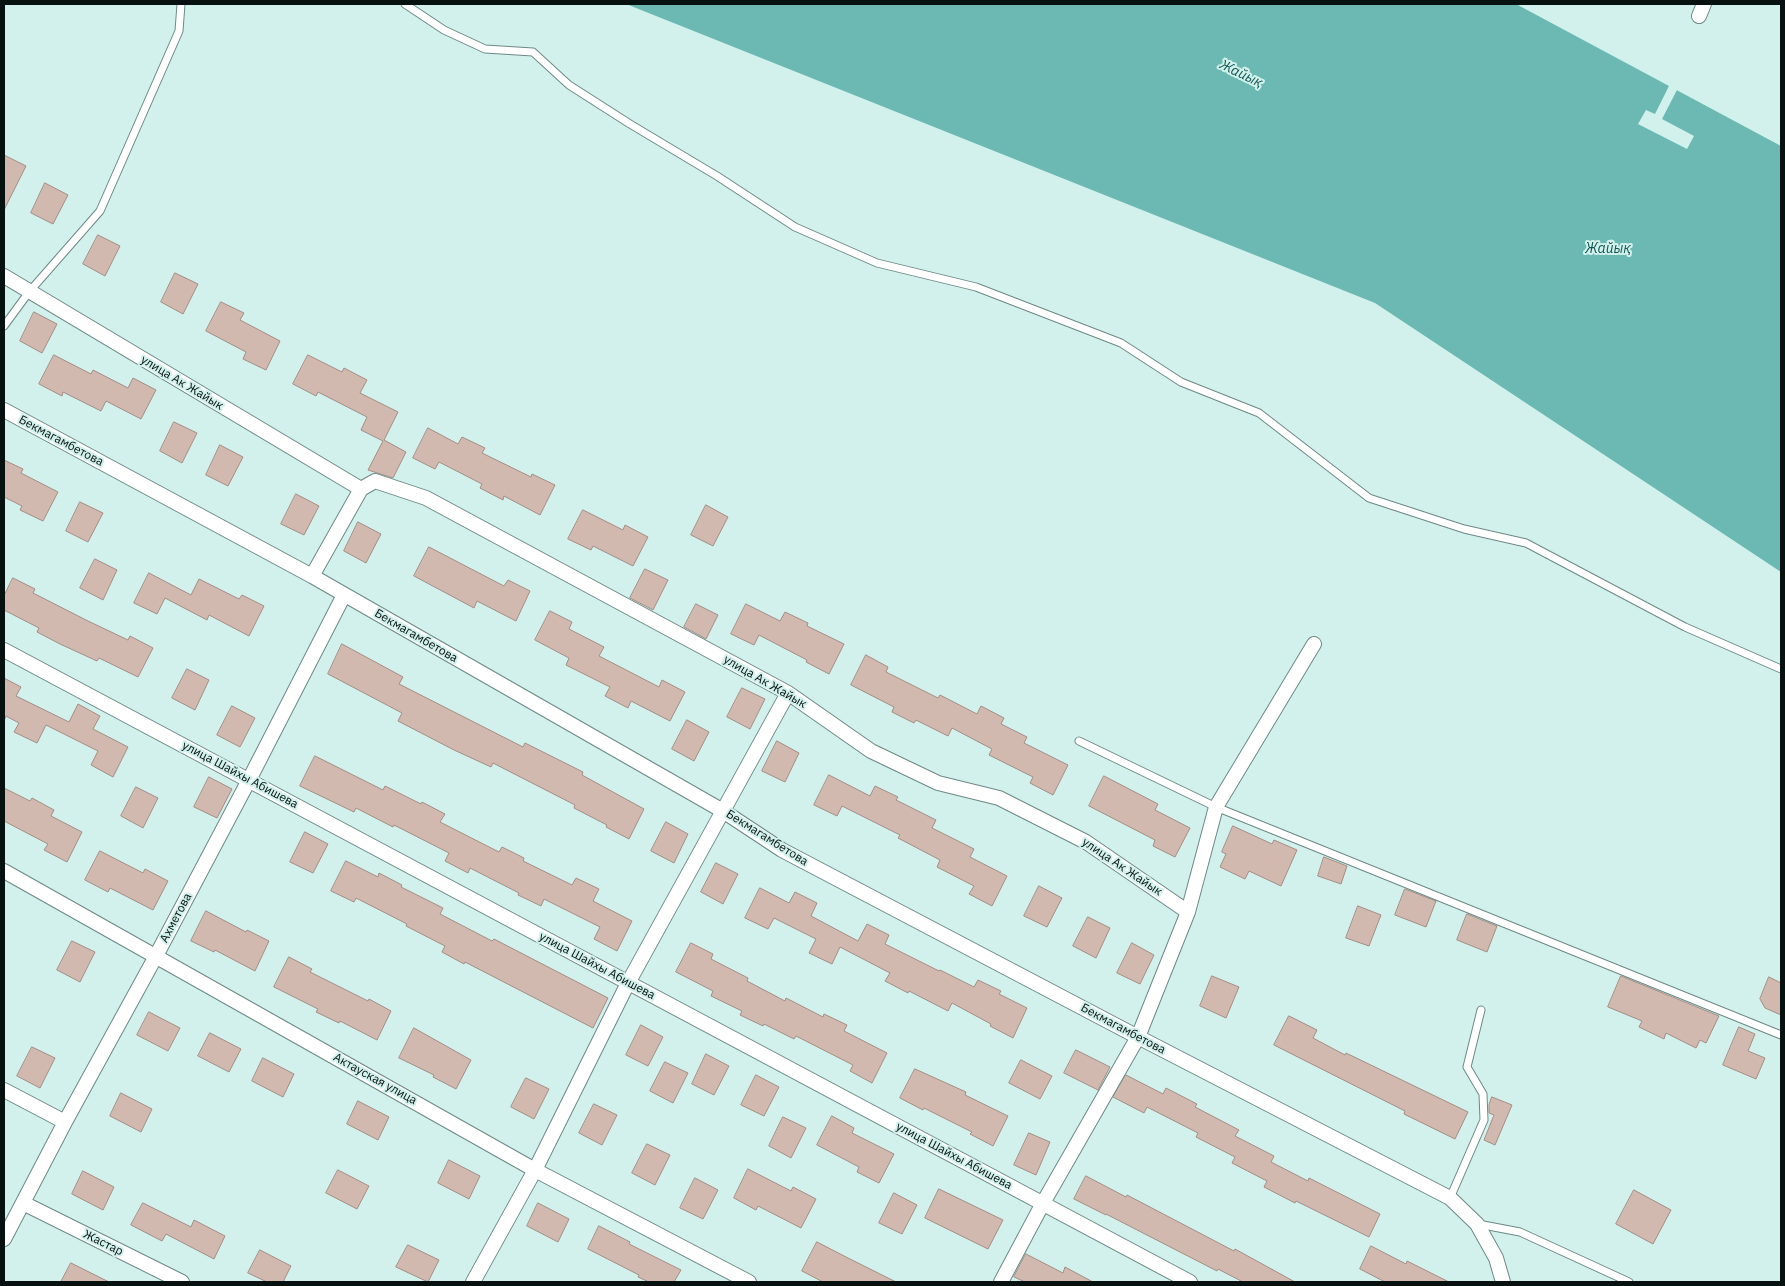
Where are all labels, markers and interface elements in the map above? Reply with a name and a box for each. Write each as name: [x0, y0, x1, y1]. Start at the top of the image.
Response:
water label: Жайық: [1217, 56, 1265, 92]
water label: Жайық: [1585, 241, 1631, 257]
street label: улица Ак Жайык: [138, 353, 226, 413]
street label: Бекмагамбетова: [16, 413, 106, 469]
street label: Бекмагамбетова: [372, 606, 460, 666]
street label: улица Ак Жайык: [721, 652, 809, 712]
street label: улица Шайхы Абишева: [180, 738, 300, 812]
street label: Бекмагамбетова: [723, 807, 811, 869]
street label: улица Ак Жайык: [1079, 835, 1165, 899]
street label: Ахметова: [157, 891, 195, 945]
street label: улица Шайхы Абишева: [537, 929, 657, 1003]
street label: Бекмагамбетова: [1078, 1001, 1168, 1057]
street label: Актауская улица: [331, 1050, 419, 1108]
street label: улица Шайхы Абишева: [894, 1119, 1014, 1193]
street label: Жастар: [80, 1227, 126, 1259]

